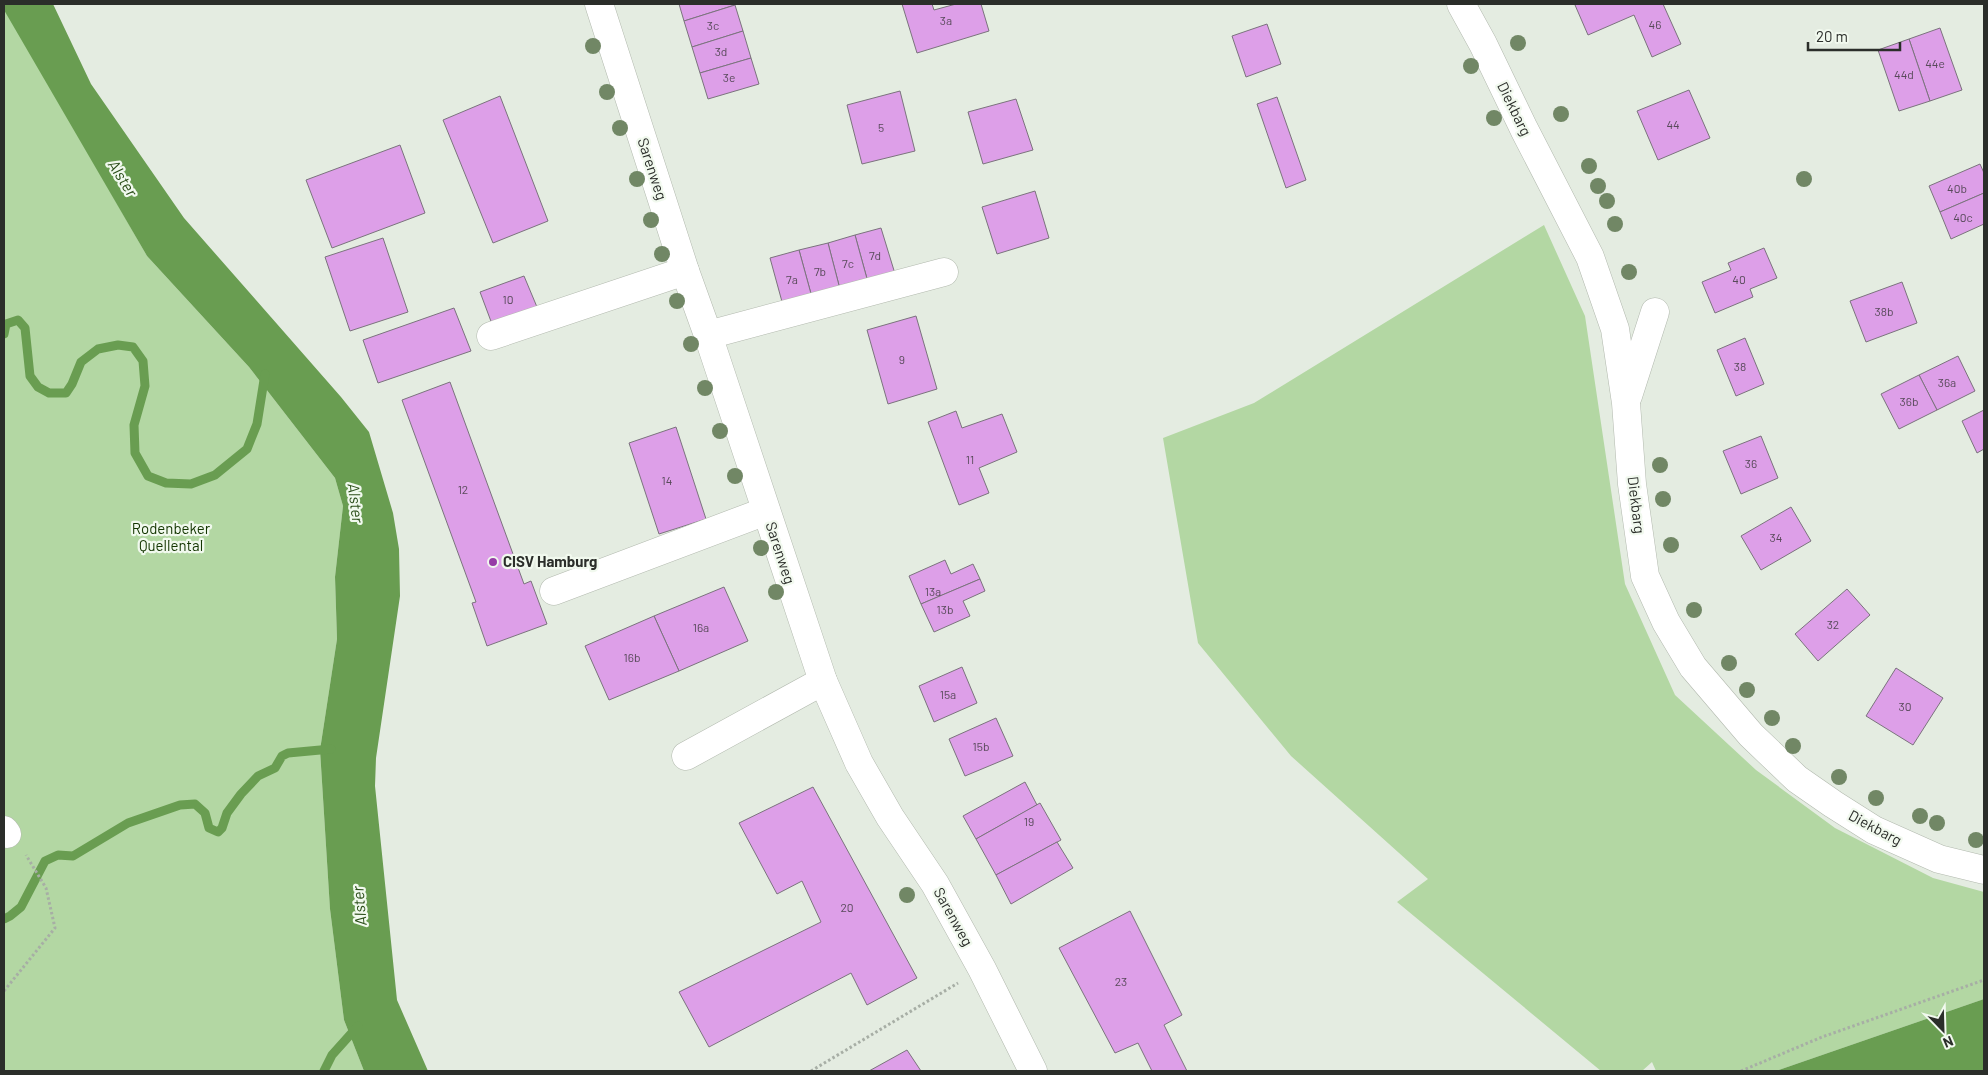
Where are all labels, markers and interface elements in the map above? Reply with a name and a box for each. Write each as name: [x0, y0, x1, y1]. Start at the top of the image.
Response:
house number: 3a: [940, 13, 952, 27]
house number: 46: [1649, 17, 1661, 31]
house number: 3c: [707, 18, 719, 32]
scale bar: [1808, 20, 1900, 52]
text: 20 m: [1816, 27, 1848, 45]
house number: 3d: [715, 44, 727, 58]
house number: 44e: [1925, 56, 1945, 70]
house number: 44d: [1894, 67, 1914, 81]
house number: 3e: [723, 70, 735, 84]
street label: Diekbarg: [1494, 79, 1536, 138]
house number: 44: [1666, 117, 1680, 131]
house number: 5: [878, 120, 884, 134]
street label: Sarenweg: [634, 135, 671, 202]
water label: Alster: [105, 156, 143, 201]
house number: 40b: [1947, 181, 1967, 195]
house number: 40c: [1953, 210, 1973, 224]
house number: 7d: [869, 248, 881, 262]
house number: 7c: [842, 256, 854, 270]
house number: 7b: [814, 264, 826, 278]
house number: 7a: [786, 272, 798, 286]
house number: 40: [1732, 272, 1746, 286]
house number: 10: [503, 292, 513, 306]
house number: 38b: [1875, 304, 1893, 318]
house number: 9: [899, 352, 905, 366]
house number: 38: [1734, 359, 1746, 373]
house number: 36a: [1938, 375, 1956, 389]
house number: 36b: [1900, 394, 1918, 408]
house number: 11: [966, 452, 974, 466]
house number: 36: [1745, 456, 1757, 470]
house number: 14: [662, 473, 672, 487]
street label: Diekbarg: [1625, 475, 1649, 535]
water label: Alster: [345, 482, 369, 525]
house number: 12: [458, 482, 468, 496]
park label: Rodenbeker Quellental: [132, 519, 211, 554]
street label: Sarenweg: [762, 519, 799, 586]
house number: 34: [1770, 530, 1782, 544]
place label: CISV Hamburg: [503, 552, 597, 570]
marker: CISV Hamburg: [487, 556, 499, 568]
house number: 13a: [925, 584, 941, 598]
house number: 13b: [937, 602, 953, 616]
house number: 32: [1827, 617, 1839, 631]
house number: 16a: [693, 620, 709, 634]
house number: 16b: [624, 650, 640, 664]
house number: 15a: [940, 687, 956, 701]
house number: 30: [1899, 699, 1911, 713]
house number: 15b: [973, 739, 989, 753]
street label: Diekbarg: [1846, 806, 1905, 849]
house number: 19: [1024, 814, 1034, 828]
water label: Alster: [347, 884, 370, 927]
street label: Sarenweg: [930, 884, 977, 949]
house number: 20: [840, 900, 854, 914]
house number: 23: [1115, 974, 1127, 988]
north arrow: [1918, 1005, 1968, 1055]
text: N: [1941, 1033, 1956, 1052]

